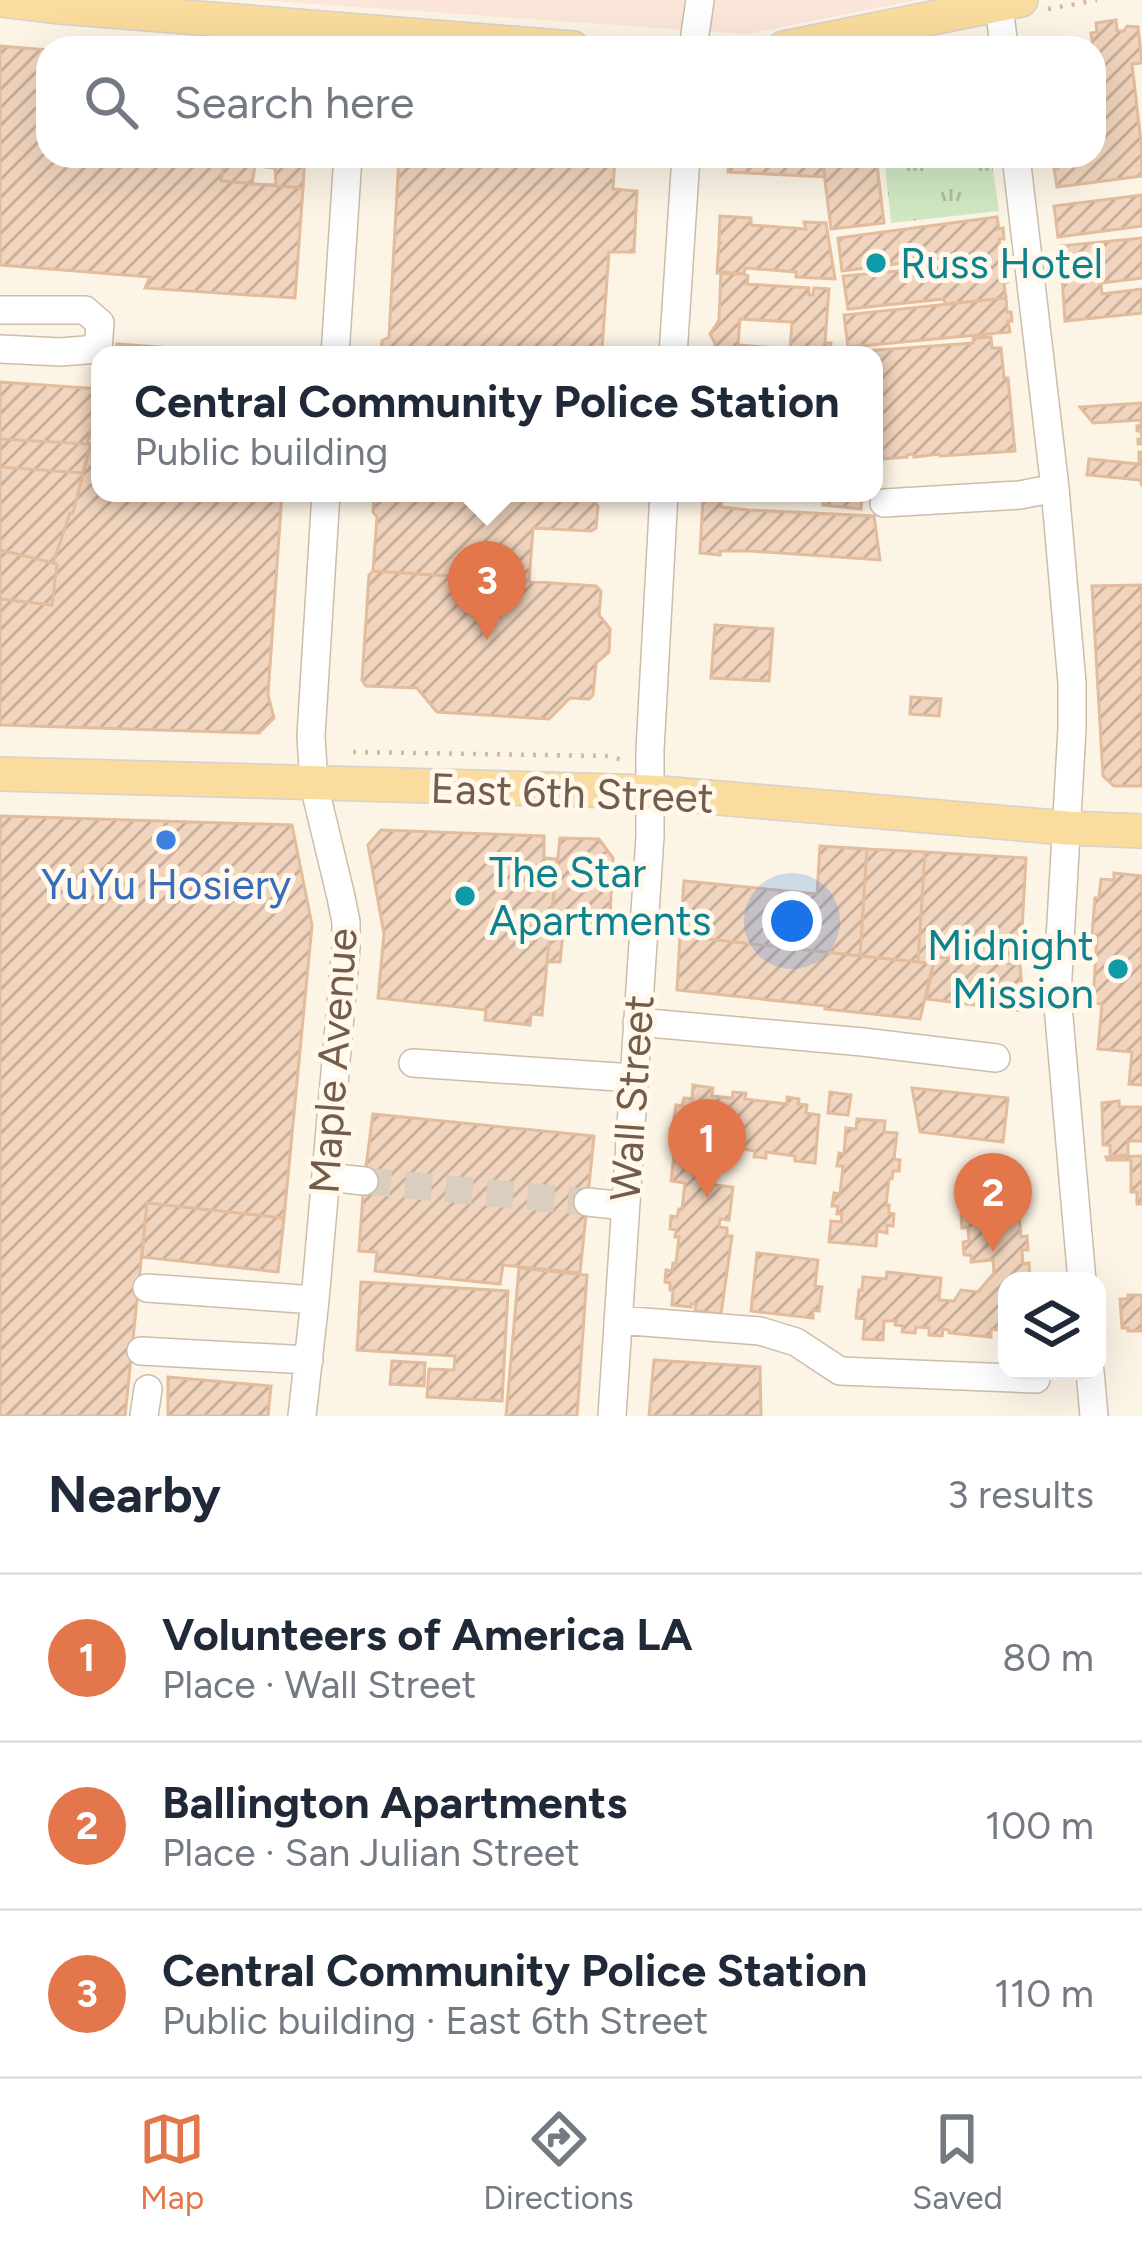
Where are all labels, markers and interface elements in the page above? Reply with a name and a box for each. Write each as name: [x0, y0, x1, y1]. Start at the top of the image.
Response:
search box: [36, 36, 1106, 168]
icon: search: [78, 69, 144, 135]
text: Search here: [174, 75, 414, 129]
place label: Russ Hotel: [900, 238, 1103, 289]
marker: Russ Hotel: [863, 250, 889, 276]
popup: [91, 346, 883, 502]
text: Central Community Police Station: [134, 374, 840, 428]
text: Public building: [134, 428, 389, 475]
pin: 3: [448, 541, 526, 640]
street label: East 6th Street: [430, 763, 714, 823]
marker: YuYu Hosiery: [153, 827, 179, 853]
place label: The Star Apartments: [489, 847, 711, 946]
place label: YuYu Hosiery: [41, 859, 291, 910]
marker: The Star Apartments: [452, 883, 478, 909]
your location: [762, 891, 822, 951]
place label: Midnight Mission: [927, 920, 1094, 1019]
street label: Maple Avenue: [298, 926, 368, 1196]
marker: Midnight Mission: [1105, 956, 1131, 982]
street label: Wall Street: [599, 993, 665, 1203]
pin: 1: [668, 1099, 746, 1198]
pin: 2: [954, 1153, 1032, 1252]
map controls: [998, 1272, 1106, 1380]
button: layers: [998, 1272, 1106, 1380]
text: Nearby: [48, 1464, 221, 1525]
text: 3 results: [947, 1471, 1094, 1518]
text: Volunteers of America LA: [162, 1607, 693, 1661]
text: 1: [79, 1634, 95, 1681]
text: 80 m: [1002, 1634, 1094, 1681]
text: Place · Wall Street: [162, 1661, 476, 1708]
text: Ballington Apartments: [162, 1775, 627, 1829]
text: 2: [76, 1802, 98, 1849]
text: 100 m: [985, 1802, 1094, 1849]
text: Place · San Julian Street: [162, 1829, 580, 1876]
text: Central Community Police Station: [162, 1943, 867, 1997]
text: 3: [76, 1970, 98, 2017]
text: 110 m: [994, 1970, 1094, 2017]
text: Public building · East 6th Street: [162, 1997, 708, 2044]
tab: Map: [139, 2106, 205, 2217]
tab: Directions: [483, 2106, 634, 2217]
tab: Saved: [912, 2106, 1003, 2217]

